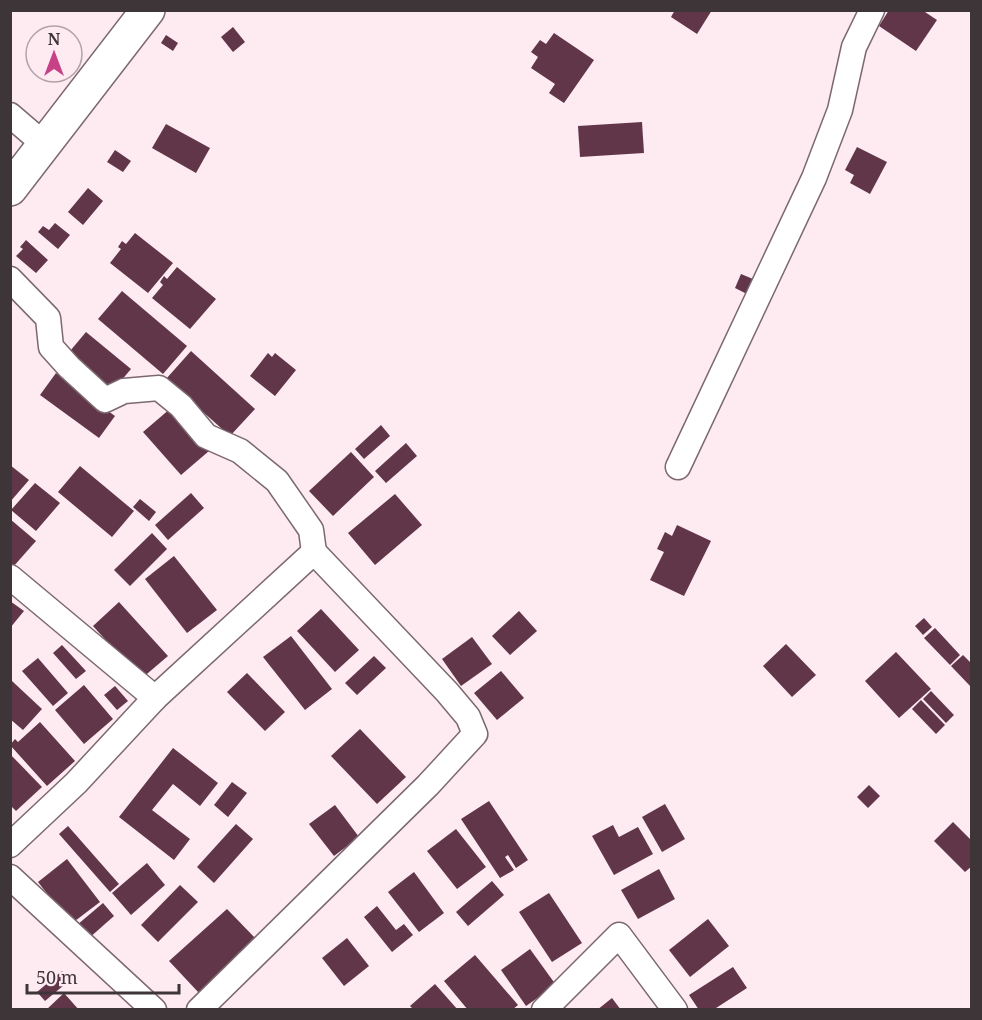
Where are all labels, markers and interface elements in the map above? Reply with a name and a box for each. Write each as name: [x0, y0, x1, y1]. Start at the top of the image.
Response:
north arrow: [24, 24, 84, 84]
text: N: [48, 28, 61, 50]
scale bar: [27, 957, 178, 995]
text: 50 m: [36, 965, 78, 989]

